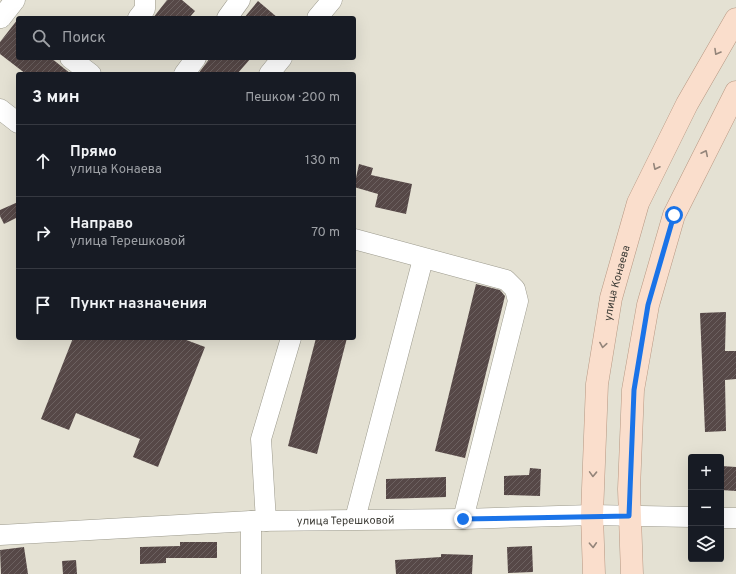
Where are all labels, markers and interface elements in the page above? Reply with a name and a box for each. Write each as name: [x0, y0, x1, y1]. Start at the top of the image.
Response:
search box: [16, 16, 356, 60]
icon: search: [30, 27, 52, 49]
text: Поиск: [62, 29, 106, 48]
one-way arrow: [714, 48, 721, 55]
text: 3 мин: [32, 87, 80, 109]
text: Пешком · 200 m: [245, 90, 340, 106]
text: Прямо: [70, 143, 117, 162]
one-way arrow: [700, 149, 707, 157]
icon: ahead: [32, 150, 54, 172]
text: 130 m: [305, 153, 340, 169]
text: улица Конаева: [70, 162, 162, 178]
one-way arrow: [653, 163, 661, 170]
route start: [665, 206, 683, 224]
text: Направо: [70, 215, 133, 234]
icon: right: [32, 222, 54, 244]
text: 70 m: [311, 225, 340, 241]
text: улица Терешковой: [70, 234, 185, 250]
street label: улица Конаева: [601, 244, 634, 322]
icon: arrive: [32, 294, 54, 316]
text: Пункт назначения: [70, 295, 207, 314]
one-way arrow: [599, 342, 608, 348]
map controls: [688, 454, 724, 562]
button: +: [688, 454, 724, 490]
one-way arrow: [589, 471, 598, 477]
button: −: [688, 490, 724, 526]
route end: [454, 510, 472, 528]
street label: улица Терешковой: [297, 514, 395, 529]
button: layers: [688, 526, 724, 562]
one-way arrow: [589, 542, 597, 548]

